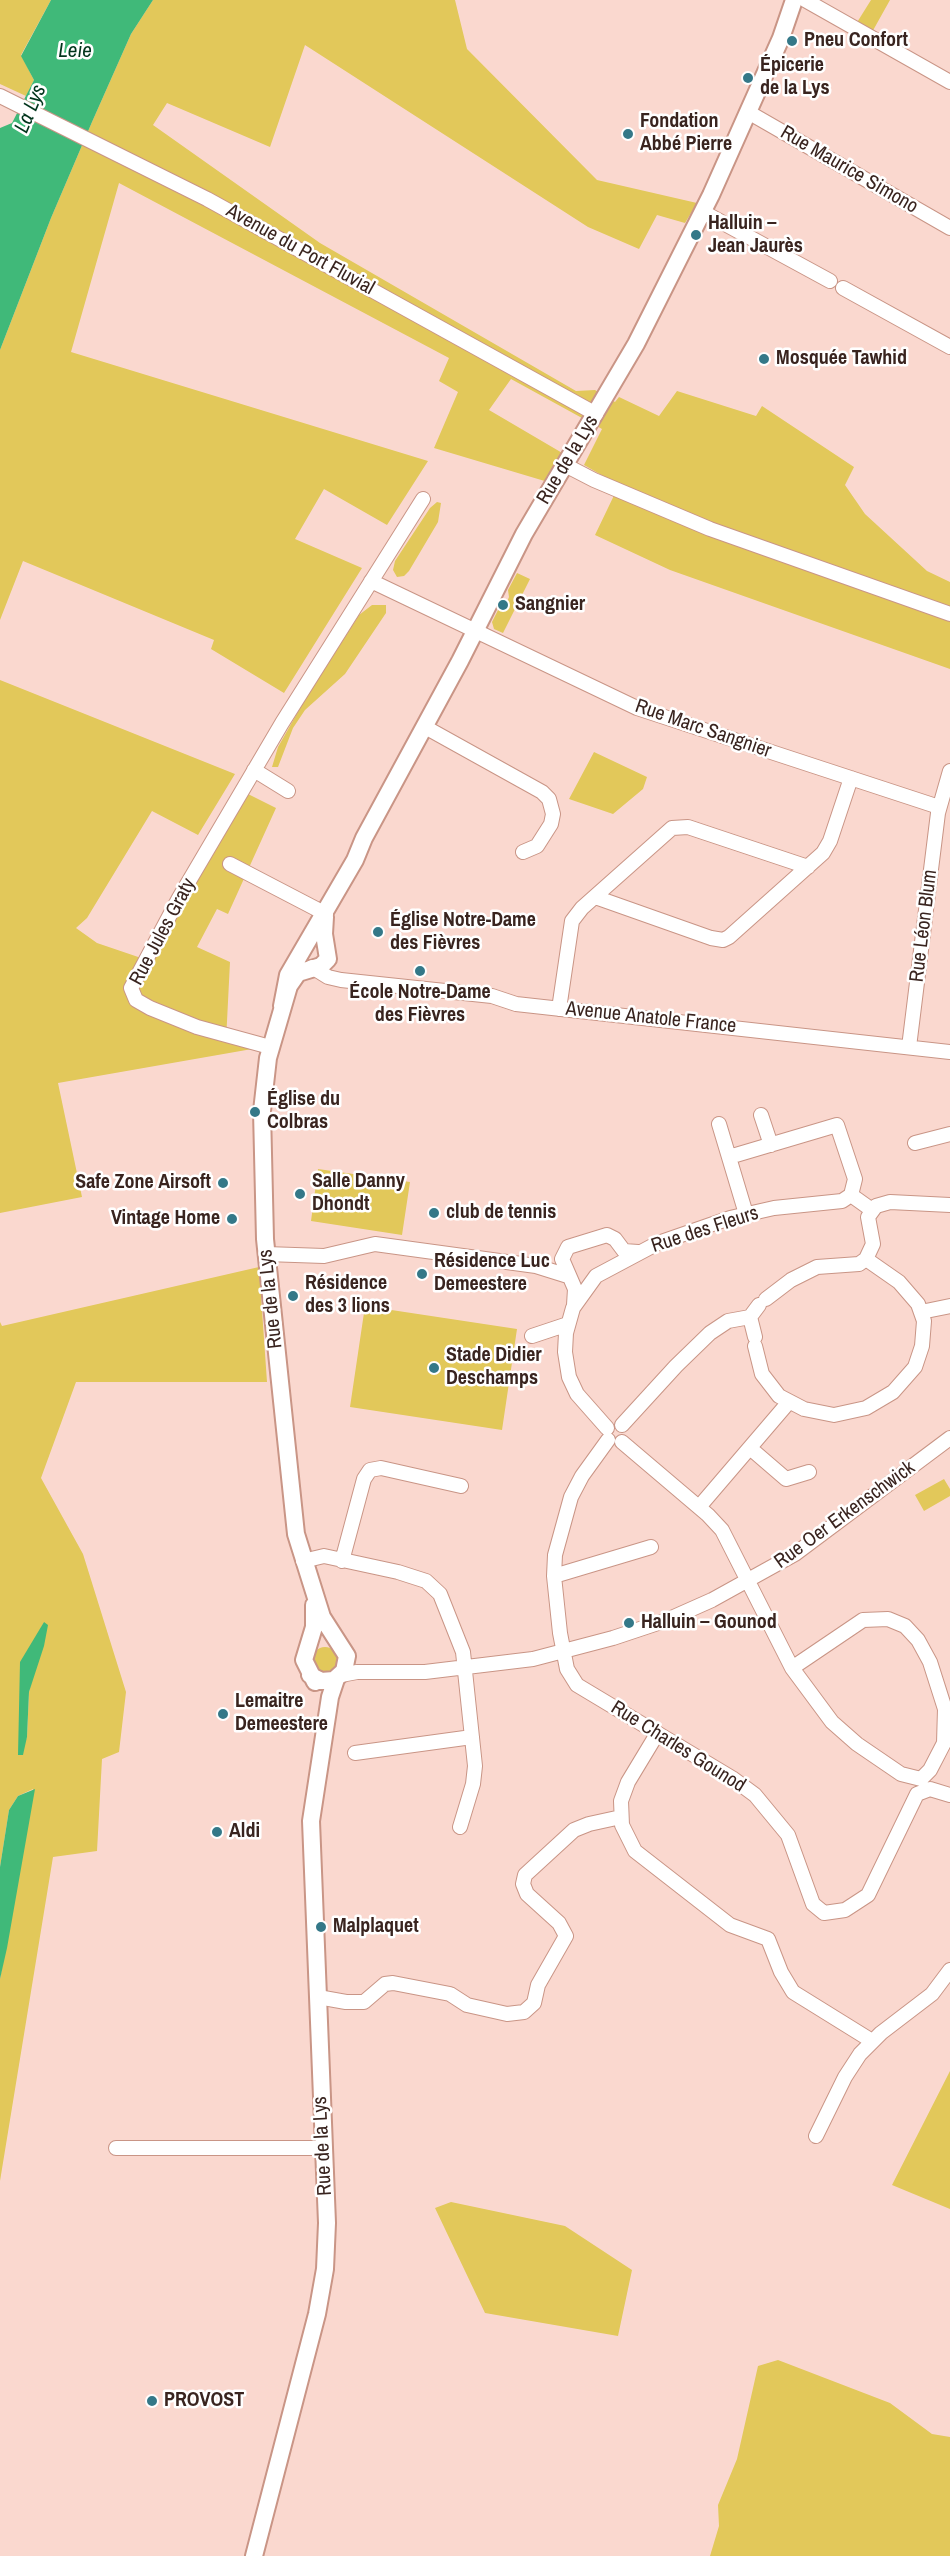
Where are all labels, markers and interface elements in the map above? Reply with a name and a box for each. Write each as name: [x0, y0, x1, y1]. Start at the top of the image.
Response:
place label: Pneu Confort: [804, 29, 908, 53]
marker: Pneu Confort: [785, 34, 799, 48]
water label: Leie: [58, 38, 92, 64]
place label: Épicerie de la Lys: [760, 54, 830, 101]
marker: Épicerie de la Lys: [741, 71, 755, 85]
water label: La Lys: [10, 81, 52, 137]
place label: Fondation Abbé Pierre: [640, 110, 732, 157]
street label: Rue Maurice Simono: [776, 121, 922, 219]
marker: Fondation Abbé Pierre: [621, 127, 635, 141]
street label: Avenue du Port Fluvial: [222, 199, 378, 301]
place label: Halluin – Jean Jaurès: [708, 212, 803, 259]
marker: Halluin – Jean Jaurès: [689, 228, 703, 242]
place label: Mosquée Tawhid: [776, 347, 907, 371]
marker: Mosquée Tawhid: [757, 352, 771, 366]
street label: Rue de la Lys: [532, 411, 604, 509]
place label: Sangnier: [515, 593, 585, 617]
marker: Sangnier: [496, 598, 510, 612]
street label: Rue Marc Sangnier: [632, 695, 774, 763]
street label: Rue Léon Blum: [905, 868, 943, 984]
street label: Rue Jules Graty: [125, 874, 201, 990]
place label: Église Notre-Dame des Fièvres: [390, 909, 536, 956]
marker: Église Notre-Dame des Fièvres: [371, 925, 385, 939]
marker: École Notre-Dame des Fièvres: [413, 964, 427, 978]
place label: École Notre-Dame des Fièvres: [349, 981, 491, 1028]
street label: Avenue Anatole France: [565, 997, 737, 1039]
place label: Église du Colbras: [267, 1088, 340, 1135]
marker: Église du Colbras: [248, 1105, 262, 1119]
place label: Salle Danny Dhondt: [312, 1170, 405, 1217]
place label: Safe Zone Airsoft: [75, 1171, 211, 1195]
marker: Safe Zone Airsoft: [216, 1176, 230, 1190]
marker: Salle Danny Dhondt: [293, 1187, 307, 1201]
place label: club de tennis: [446, 1201, 556, 1225]
street label: Rue des Fleurs: [648, 1201, 762, 1259]
marker: club de tennis: [427, 1206, 441, 1220]
place label: Vintage Home: [111, 1207, 220, 1231]
marker: Vintage Home: [225, 1212, 239, 1226]
street label: Rue de la Lys: [254, 1248, 288, 1350]
place label: Résidence Luc Demeestere: [434, 1250, 550, 1297]
marker: Résidence Luc Demeestere: [415, 1267, 429, 1281]
place label: Résidence des 3 lions: [305, 1272, 390, 1319]
marker: Résidence des 3 lions: [286, 1289, 300, 1303]
place label: Stade Didier Deschamps: [446, 1344, 542, 1391]
marker: Stade Didier Deschamps: [427, 1361, 441, 1375]
street label: Rue Oer Erkenschwick: [770, 1456, 920, 1574]
place label: Halluin – Gounod: [641, 1611, 777, 1635]
marker: Halluin – Gounod: [622, 1616, 636, 1630]
place label: Lemaitre Demeestere: [235, 1690, 328, 1737]
street label: Rue Charles Gounod: [606, 1696, 750, 1798]
marker: Lemaitre Demeestere: [216, 1707, 230, 1721]
place label: Aldi: [229, 1820, 260, 1844]
marker: Aldi: [210, 1825, 224, 1839]
place label: Malplaquet: [333, 1915, 419, 1939]
marker: Malplaquet: [314, 1920, 328, 1934]
street label: Rue de la Lys: [308, 2096, 338, 2196]
place label: PROVOST: [164, 2389, 244, 2413]
marker: PROVOST: [145, 2394, 159, 2408]

